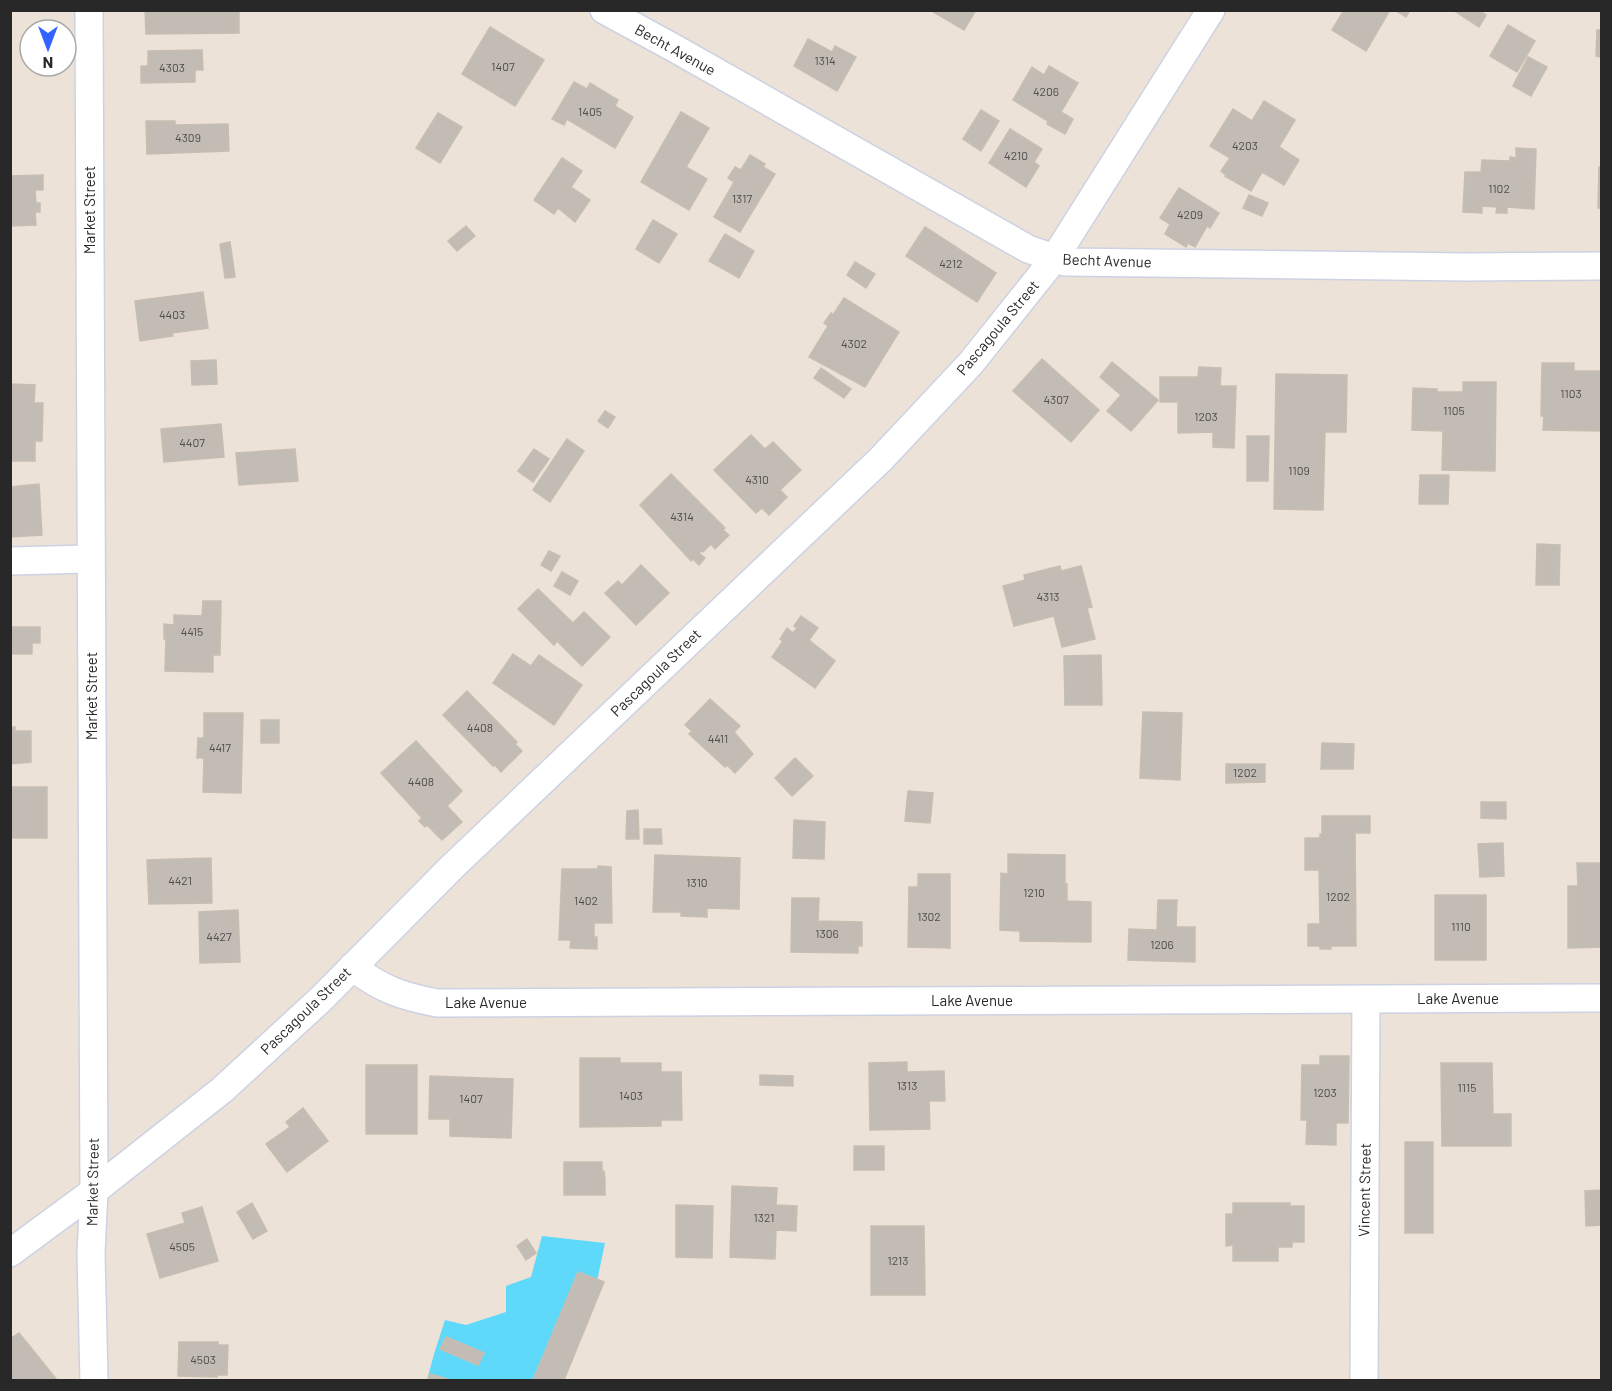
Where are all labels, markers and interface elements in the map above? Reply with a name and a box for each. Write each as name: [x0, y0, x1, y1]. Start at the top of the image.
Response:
north arrow: [18, 18, 78, 78]
street label: Becht Avenue: [632, 20, 719, 79]
house number: 1314: [814, 53, 836, 67]
text: N: [43, 54, 53, 73]
house number: 1407: [491, 59, 515, 73]
house number: 4303: [159, 60, 185, 74]
house number: 4206: [1033, 84, 1059, 98]
house number: 1405: [578, 104, 602, 118]
house number: 4309: [175, 130, 201, 144]
house number: 4203: [1232, 138, 1258, 152]
house number: 4210: [1004, 148, 1028, 162]
street label: Market Street: [80, 166, 98, 254]
house number: 1102: [1488, 181, 1510, 195]
house number: 1317: [732, 191, 752, 205]
house number: 4209: [1177, 207, 1203, 221]
street label: Becht Avenue: [1062, 249, 1152, 271]
house number: 4212: [939, 256, 963, 270]
street label: Pascagoula Street: [952, 276, 1042, 379]
house number: 4403: [159, 307, 185, 321]
house number: 4302: [841, 336, 867, 350]
house number: 1103: [1560, 386, 1582, 400]
house number: 4307: [1043, 392, 1069, 406]
house number: 1105: [1443, 403, 1465, 417]
house number: 1203: [1194, 409, 1218, 423]
house number: 4407: [179, 435, 205, 449]
house number: 1109: [1288, 463, 1310, 477]
house number: 4310: [745, 472, 769, 486]
house number: 4314: [670, 509, 694, 523]
house number: 4313: [1036, 589, 1060, 603]
house number: 4415: [181, 624, 203, 638]
street label: Pascagoula Street: [606, 625, 704, 720]
street label: Market Street: [82, 652, 100, 740]
house number: 4408: [467, 720, 493, 734]
house number: 4411: [708, 731, 728, 745]
house number: 4417: [209, 740, 231, 754]
house number: 1202: [1233, 765, 1257, 779]
house number: 4408: [408, 774, 434, 788]
house number: 4421: [168, 873, 192, 887]
house number: 1310: [686, 875, 708, 889]
house number: 1210: [1023, 885, 1045, 899]
house number: 1202: [1326, 889, 1350, 903]
house number: 1402: [574, 893, 598, 907]
house number: 1302: [917, 909, 941, 923]
house number: 1110: [1451, 919, 1471, 933]
house number: 1306: [815, 926, 839, 940]
house number: 4427: [206, 929, 232, 943]
house number: 1206: [1150, 937, 1174, 951]
street label: Pascagoula Street: [256, 963, 354, 1058]
street label: Lake Avenue: [1417, 989, 1499, 1007]
street label: Lake Avenue: [931, 991, 1013, 1009]
street label: Lake Avenue: [445, 993, 527, 1011]
house number: 1313: [897, 1078, 917, 1092]
house number: 1115: [1458, 1080, 1476, 1094]
house number: 1203: [1313, 1085, 1337, 1099]
house number: 1403: [619, 1088, 643, 1102]
house number: 1407: [459, 1091, 483, 1105]
street label: Market Street: [82, 1138, 102, 1226]
street label: Vincent Street: [1354, 1143, 1374, 1237]
house number: 1321: [754, 1210, 774, 1224]
house number: 4505: [169, 1239, 195, 1253]
house number: 1213: [888, 1253, 908, 1267]
house number: 4503: [190, 1352, 216, 1366]

